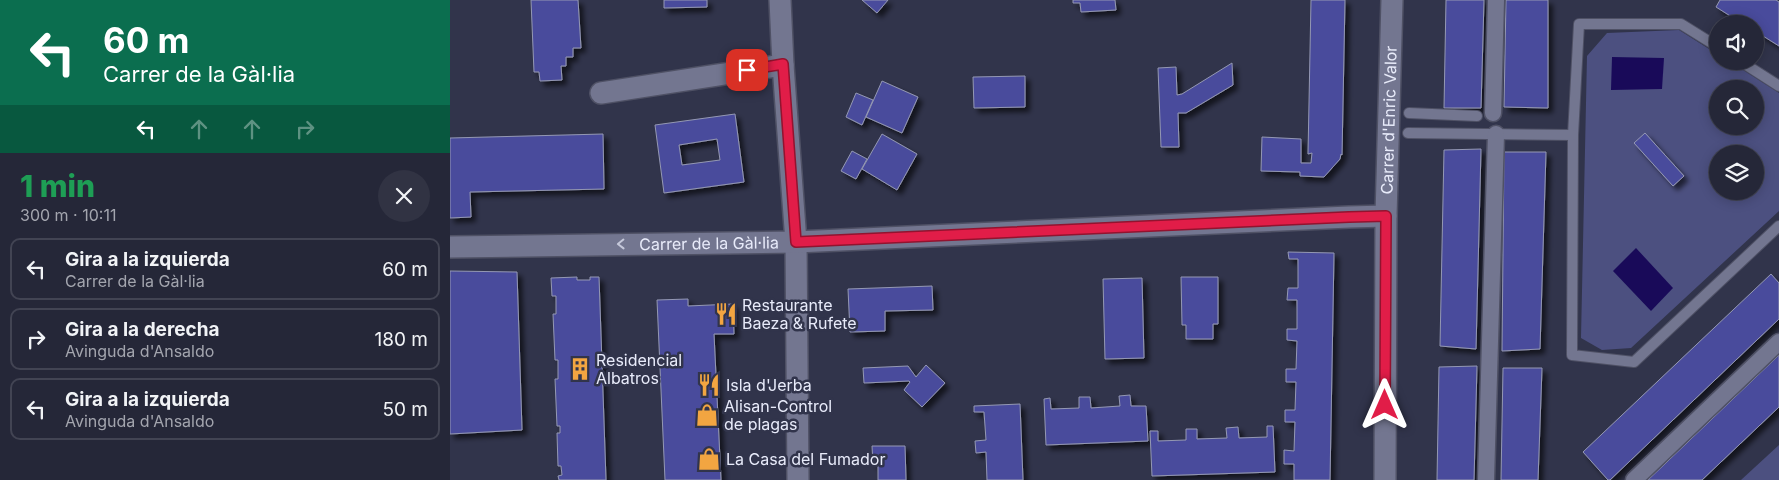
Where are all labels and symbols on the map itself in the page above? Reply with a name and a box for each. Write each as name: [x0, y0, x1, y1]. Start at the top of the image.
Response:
street label: Carrer d'Enric Valor: [1377, 45, 1401, 195]
pin: [726, 49, 768, 91]
street label: Carrer de la Gàl·lia: [639, 232, 779, 254]
one-way arrow: [617, 239, 625, 250]
place label: Restaurante Baeza & Rufete: [742, 295, 857, 333]
restaurant icon: Restaurante Baeza & Rufete: [713, 301, 739, 327]
place label: Residencial Albatros: [596, 350, 682, 388]
building icon: Residencial Albatros: [567, 356, 593, 382]
restaurant icon: Isla d'Jerba: [696, 372, 722, 398]
place label: Isla d'Jerba: [726, 375, 812, 395]
position arrow: [1358, 378, 1410, 430]
place label: Alisan-Control de plagas: [724, 396, 832, 434]
shop icon: Alisan-Control de plagas: [694, 402, 720, 428]
shop icon: La Casa del Fumador: [696, 446, 722, 472]
place label: La Casa del Fumador: [726, 449, 885, 469]

